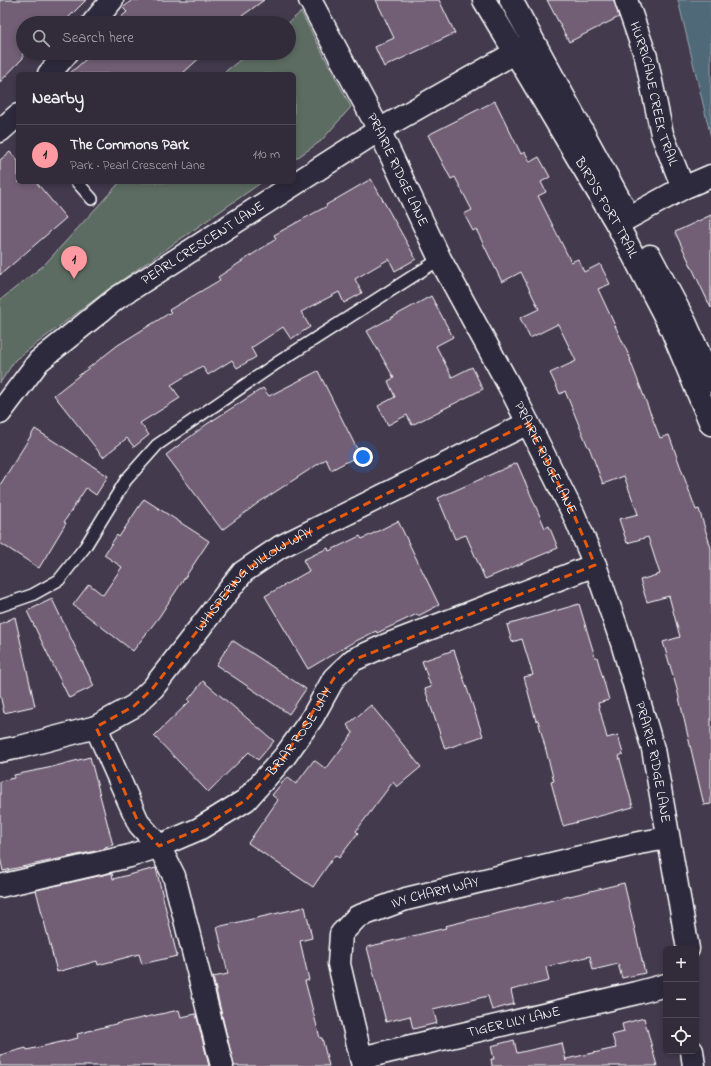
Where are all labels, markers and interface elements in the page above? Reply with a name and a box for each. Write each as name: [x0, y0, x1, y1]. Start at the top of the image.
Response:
search box: [16, 16, 296, 60]
street label: HURRICANE CREEK TRAIL: [624, 19, 684, 170]
icon: search: [30, 27, 52, 49]
text: Search here: [62, 27, 134, 49]
text: Nearby: [32, 86, 84, 111]
street label: PRAIRIE RIDGE LANE: [361, 109, 434, 230]
text: The Commons Park: [70, 134, 189, 156]
text: 1: [43, 145, 47, 164]
text: 110 m: [253, 145, 280, 164]
street label: BIRD'S FORT TRAIL: [569, 152, 644, 262]
text: Park · Pearl Crescent Lane: [70, 156, 205, 175]
street label: PEARL CRESCENT LANE: [137, 196, 268, 290]
pin: 1: [61, 246, 87, 279]
street label: PRAIRIE RIDGE LANE: [508, 398, 583, 518]
your location: [353, 447, 373, 467]
street label: WHISPERING WILLOW WAY: [190, 521, 317, 636]
street label: BRIAR ROSE WAY: [261, 683, 338, 781]
street label: PRAIRIE RIDGE LANE: [629, 699, 676, 825]
street label: IVY CHARM WAY: [388, 871, 482, 914]
map controls: [663, 946, 699, 1054]
button: +: [663, 946, 699, 982]
button: −: [663, 982, 699, 1018]
street label: TIGER LILY LANE: [465, 1001, 563, 1043]
button: locate: [663, 1018, 699, 1054]

